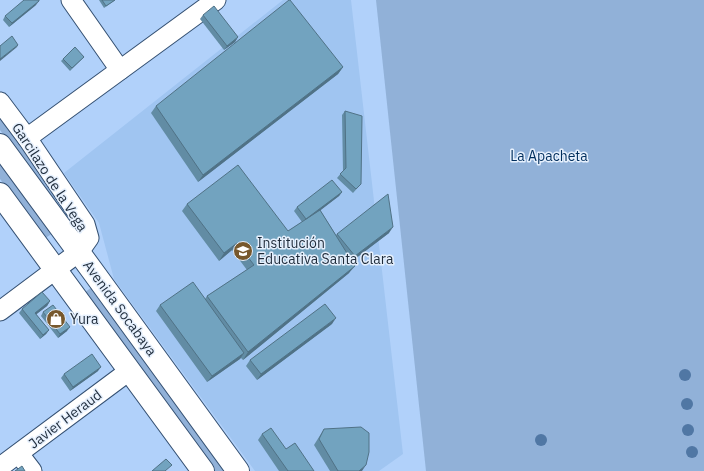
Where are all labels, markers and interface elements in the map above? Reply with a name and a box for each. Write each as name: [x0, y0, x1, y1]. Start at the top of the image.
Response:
street label: Garcilazo de la Vega: [8, 119, 92, 235]
park label: La Apacheta: [510, 147, 588, 165]
place label: Institución Educativa Santa Clara: [257, 234, 394, 268]
school or university icon: Institución Educativa Santa Clara: [232, 240, 254, 262]
street label: Avenida Socabaya: [79, 257, 161, 360]
shop icon: Yura: [45, 308, 67, 330]
place label: Yura: [70, 310, 99, 328]
street label: Javier Heraud: [25, 386, 105, 452]

